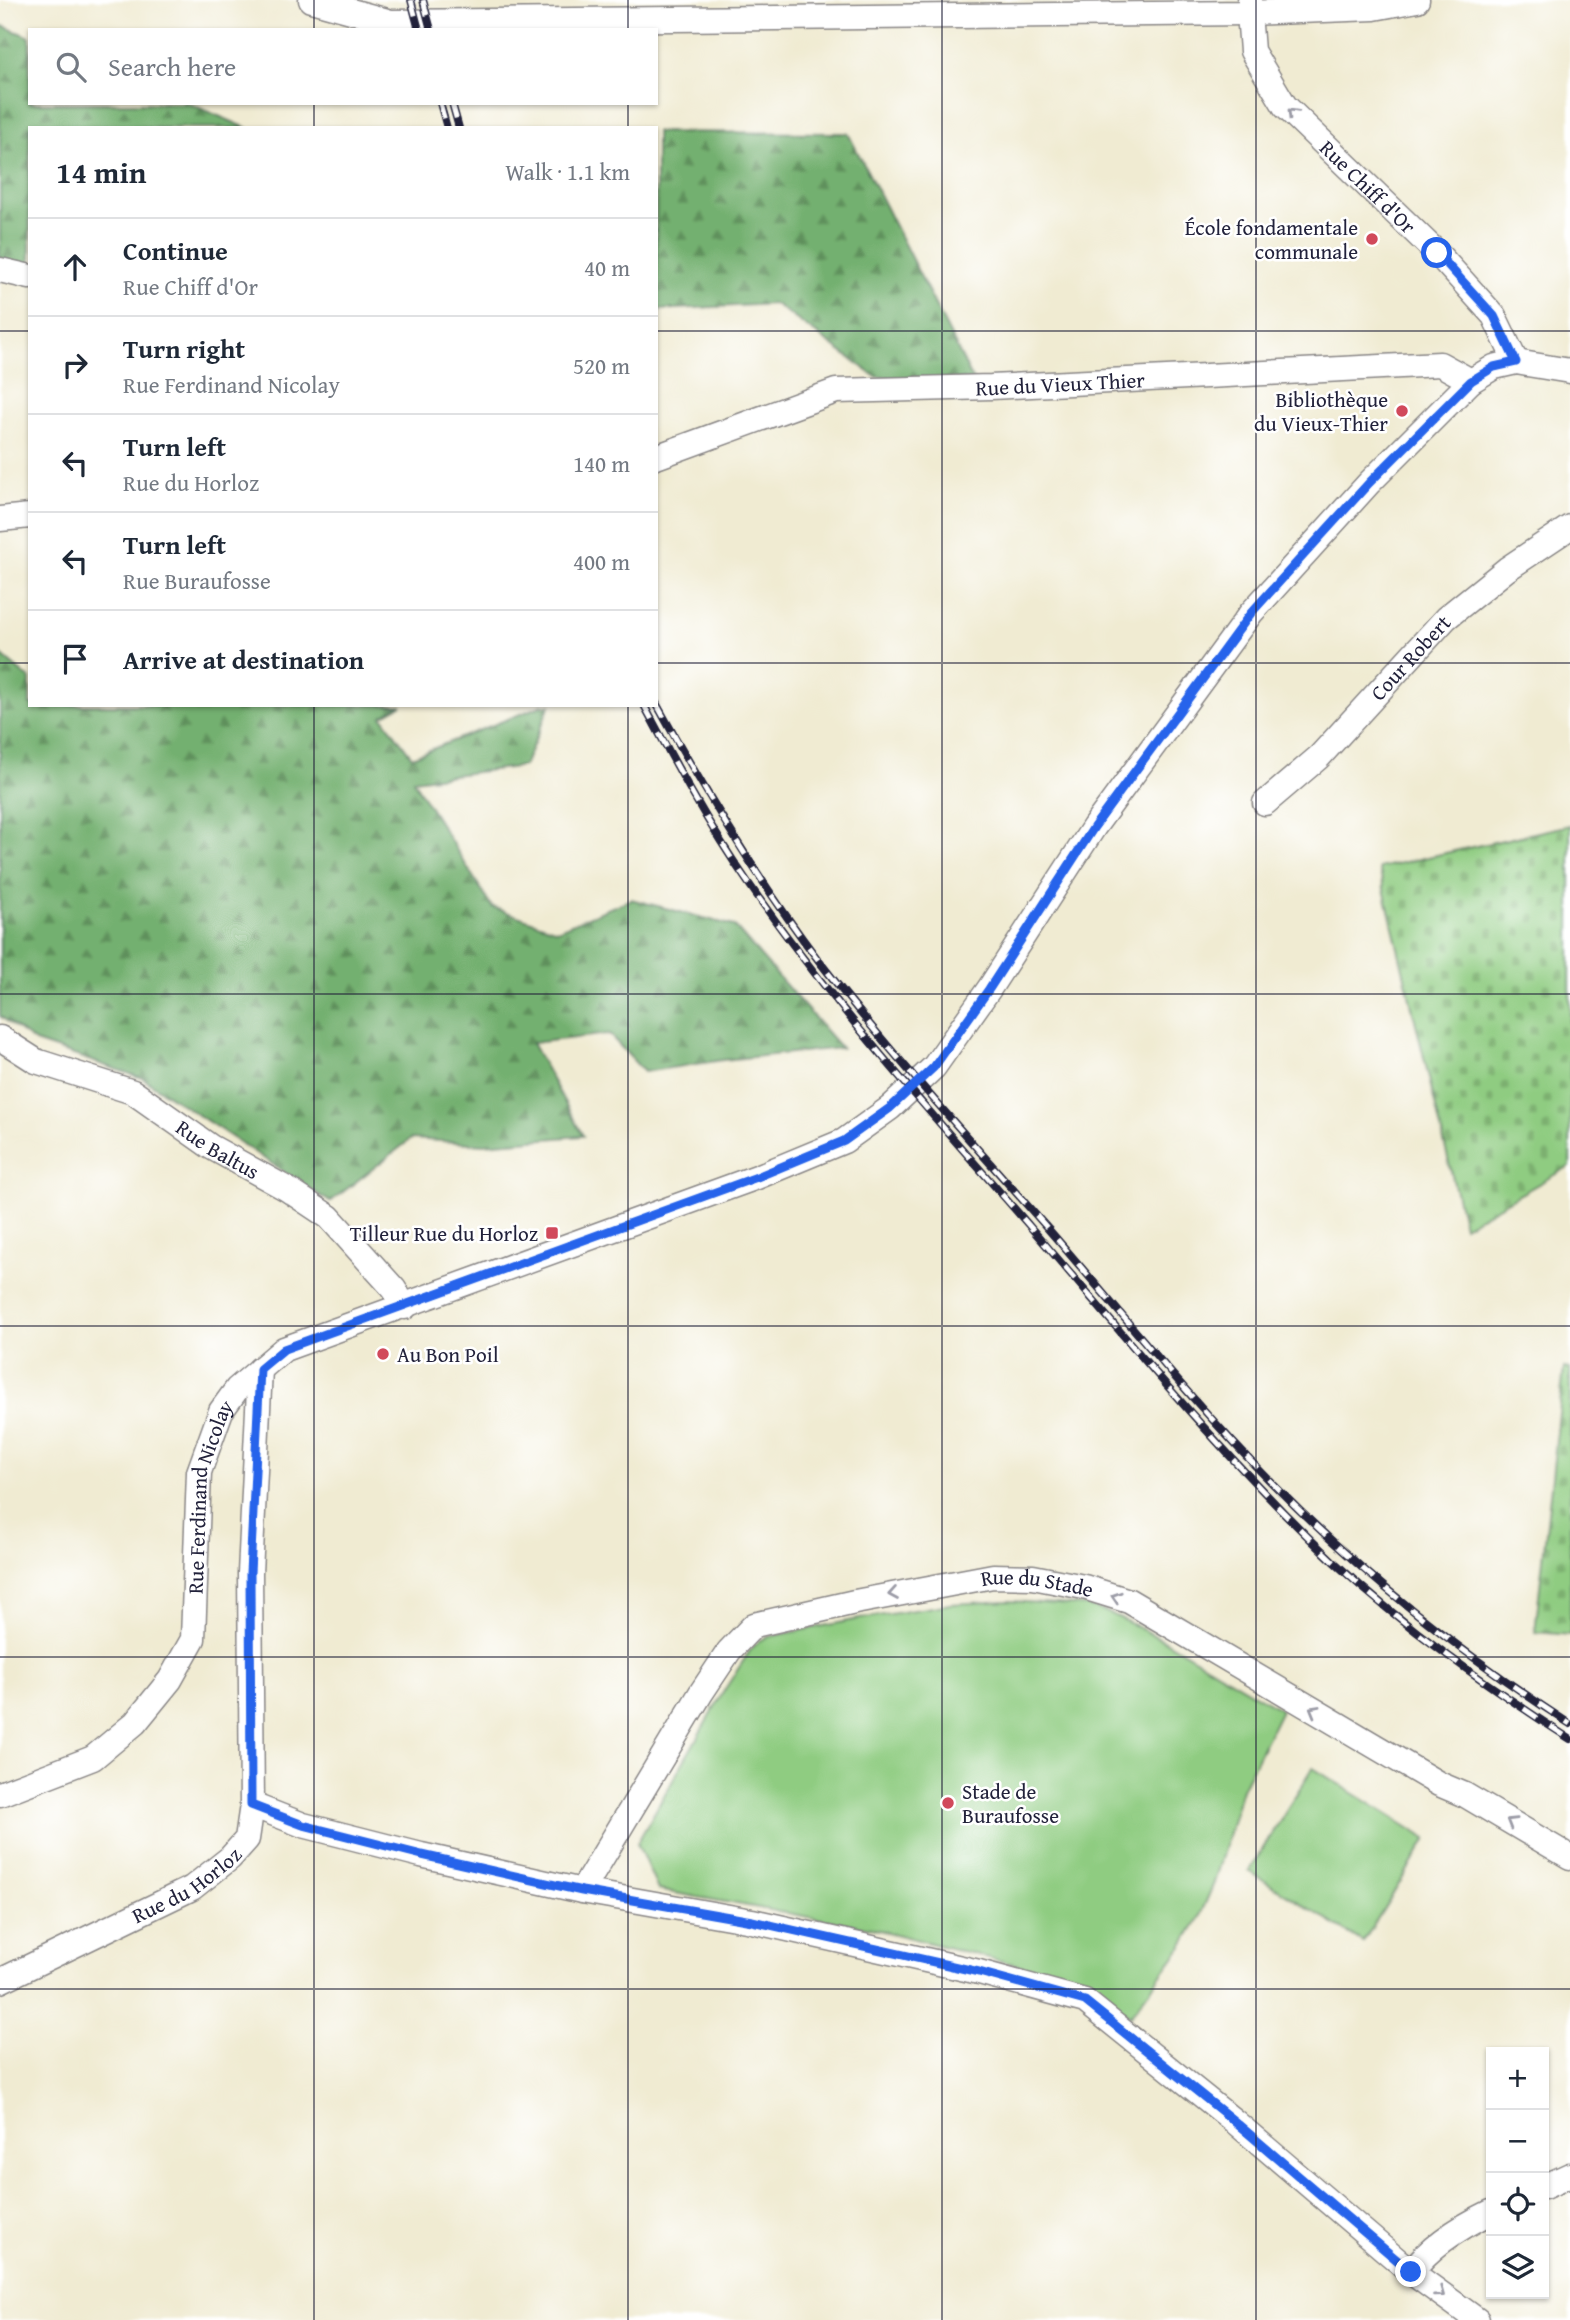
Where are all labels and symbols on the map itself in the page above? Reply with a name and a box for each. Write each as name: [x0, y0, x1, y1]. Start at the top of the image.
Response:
one-way arrow: [1288, 108, 1301, 121]
street label: Rue Chiff d'Or: [1313, 132, 1423, 241]
place label: École fondamentale communale: [1185, 212, 1358, 267]
marker: École fondamentale communale: [1364, 231, 1380, 247]
route start: [1421, 237, 1452, 268]
street label: Rue du Vieux Thier: [975, 364, 1146, 403]
place label: Bibliothèque du Vieux-Thier: [1254, 384, 1388, 439]
marker: Bibliothèque du Vieux-Thier: [1394, 403, 1410, 419]
street label: Cour Robert: [1363, 607, 1458, 707]
street label: Rue Baltus: [170, 1112, 265, 1186]
place label: Tilleur Rue du Horloz: [350, 1218, 538, 1249]
marker: Tilleur Rue du Horloz: [544, 1225, 560, 1241]
place label: Au Bon Poil: [397, 1339, 499, 1370]
marker: Au Bon Poil: [375, 1346, 391, 1362]
street label: Rue Ferdinand Nicolay: [179, 1392, 240, 1595]
street label: Rue du Stade: [978, 1560, 1098, 1605]
one-way arrow: [887, 1586, 899, 1601]
one-way arrow: [1111, 1591, 1123, 1605]
one-way arrow: [1308, 1705, 1321, 1718]
place label: Stade de Buraufosse: [962, 1776, 1059, 1831]
marker: Stade de Buraufosse: [940, 1795, 956, 1811]
one-way arrow: [1506, 1818, 1519, 1831]
street label: Rue du Horloz: [126, 1840, 248, 1930]
route end: [1395, 2256, 1426, 2287]
one-way arrow: [1432, 2285, 1445, 2297]

